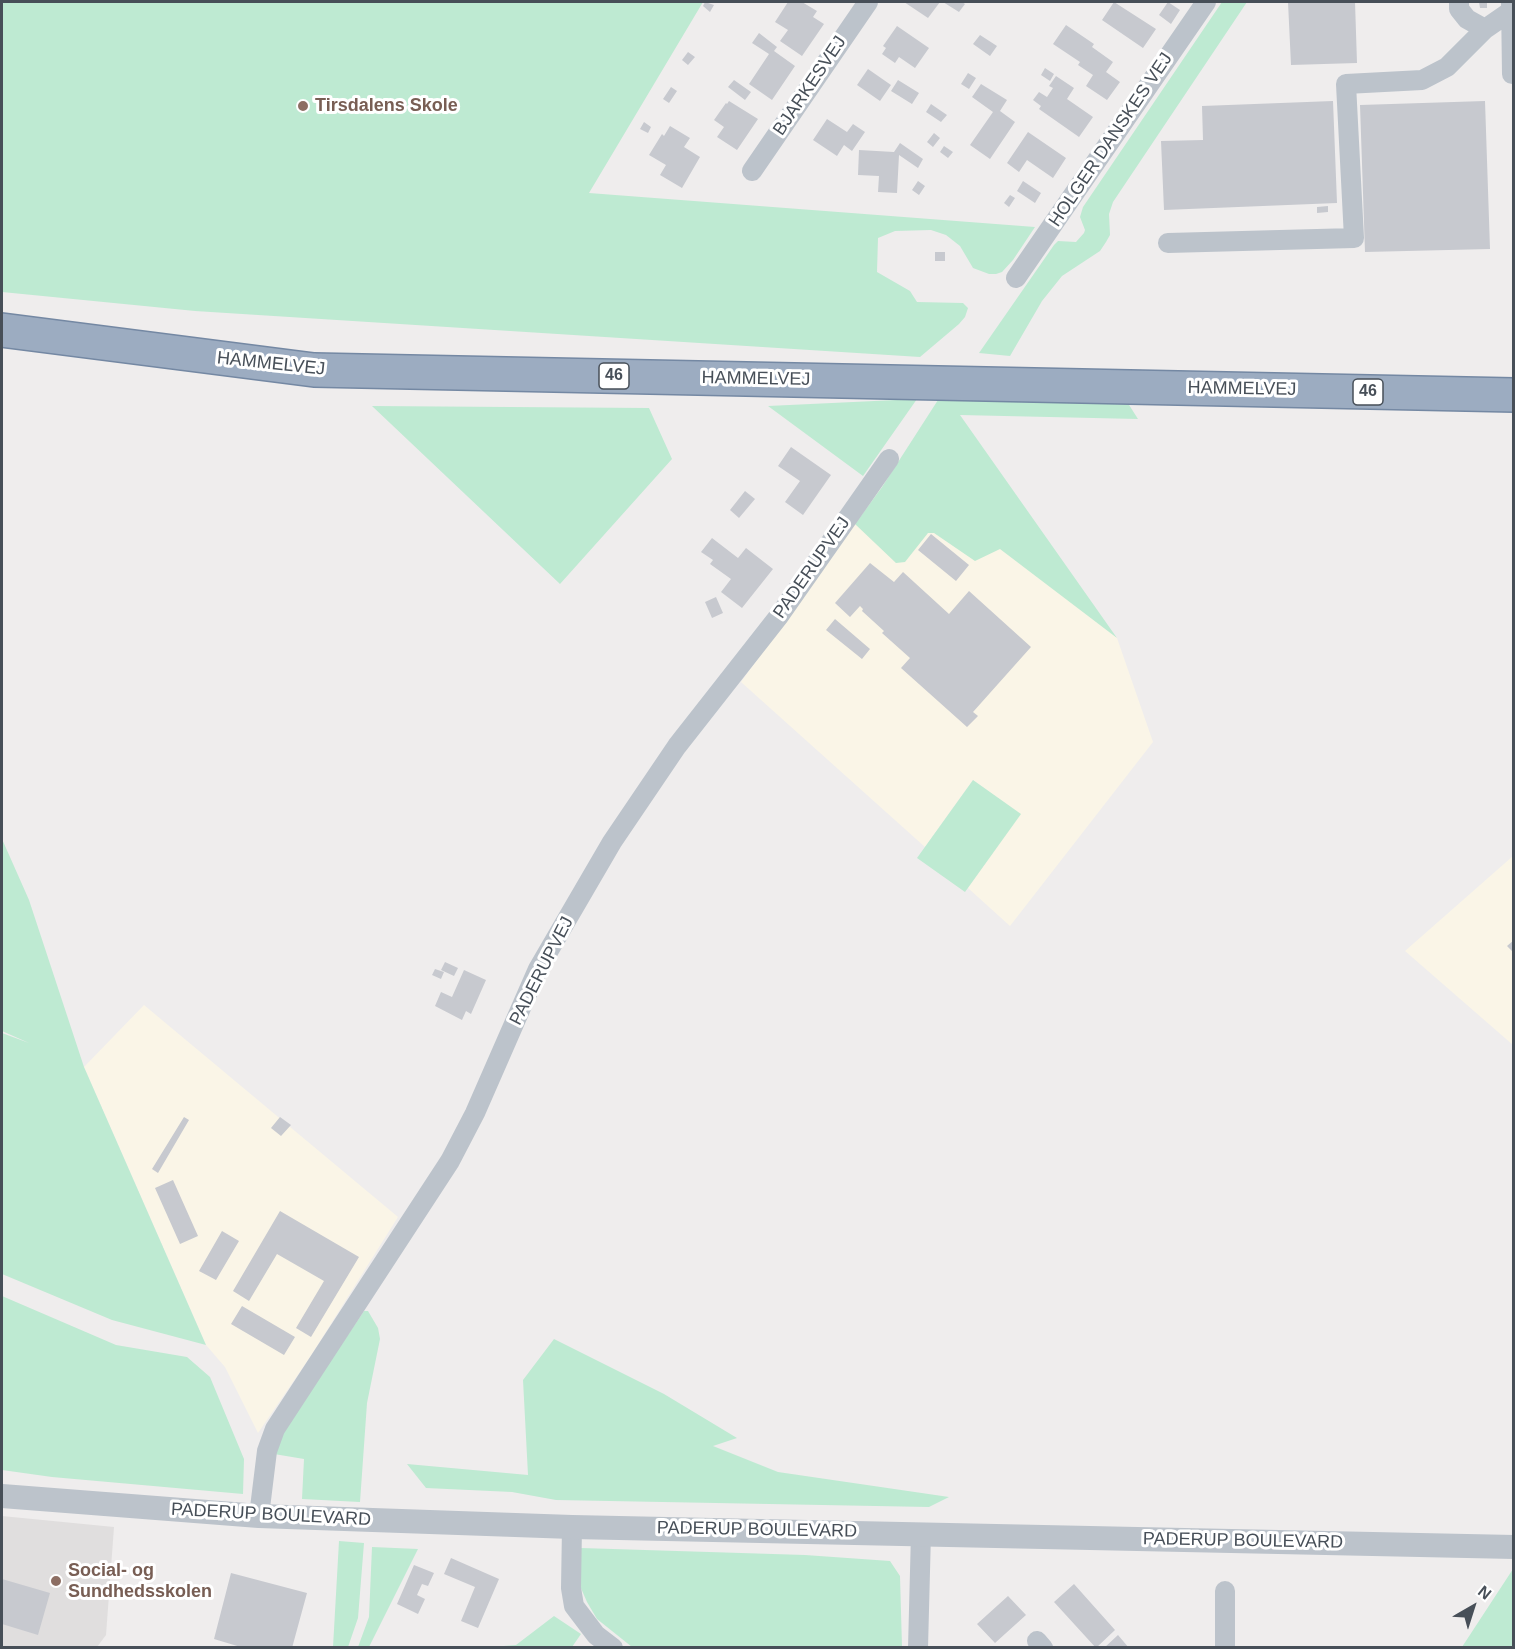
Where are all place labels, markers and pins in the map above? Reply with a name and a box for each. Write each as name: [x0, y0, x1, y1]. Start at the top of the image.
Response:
place label: Tirsdalens Skole: [315, 95, 458, 117]
marker: Tirsdalens Skole: [296, 99, 310, 113]
place label: Social- og Sundhedsskolen: [68, 1560, 212, 1602]
marker: Social- og Sundhedsskolen: [49, 1574, 63, 1588]

